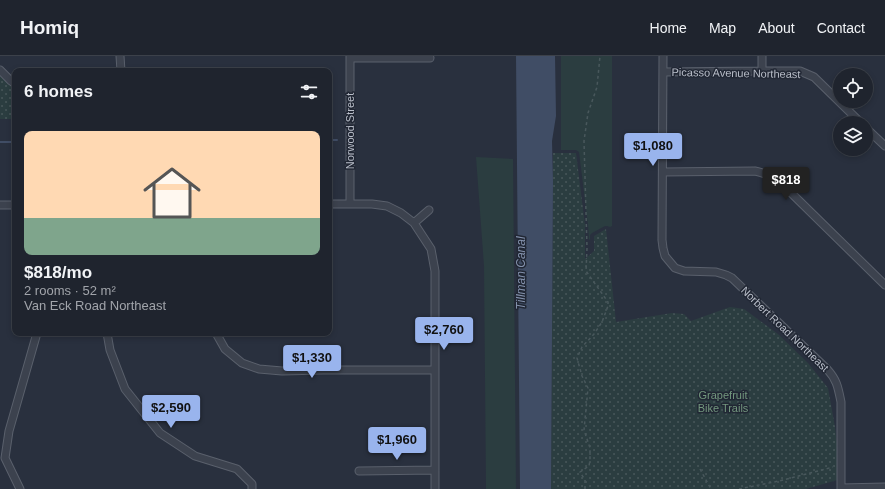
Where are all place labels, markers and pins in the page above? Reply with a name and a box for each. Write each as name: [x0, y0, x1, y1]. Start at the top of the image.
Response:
pin: $1,080: [620, 133, 686, 167]
pin: $818: [762, 167, 810, 201]
pin: $2,760: [411, 317, 477, 351]
pin: $1,330: [279, 345, 345, 379]
pin: $2,590: [138, 395, 204, 429]
pin: $1,960: [364, 427, 430, 461]

